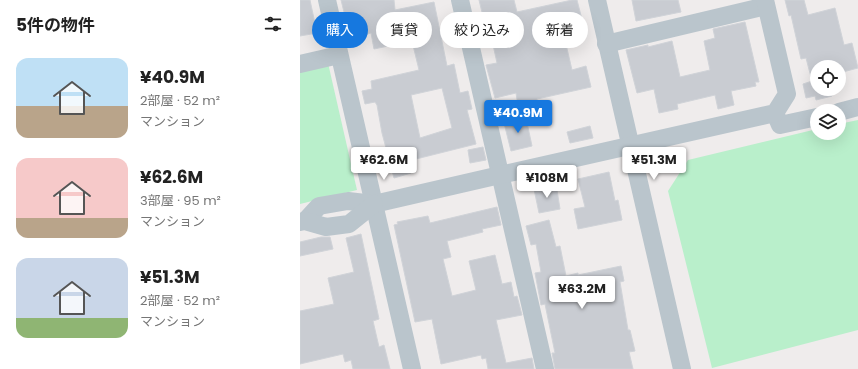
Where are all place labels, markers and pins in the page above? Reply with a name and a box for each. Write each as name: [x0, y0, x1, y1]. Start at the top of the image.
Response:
pin: ¥40.9M: [485, 100, 551, 134]
pin: ¥62.6M: [351, 147, 417, 181]
pin: ¥51.3M: [621, 147, 687, 181]
pin: ¥108M: [519, 165, 575, 199]
pin: ¥63.2M: [549, 276, 615, 310]

